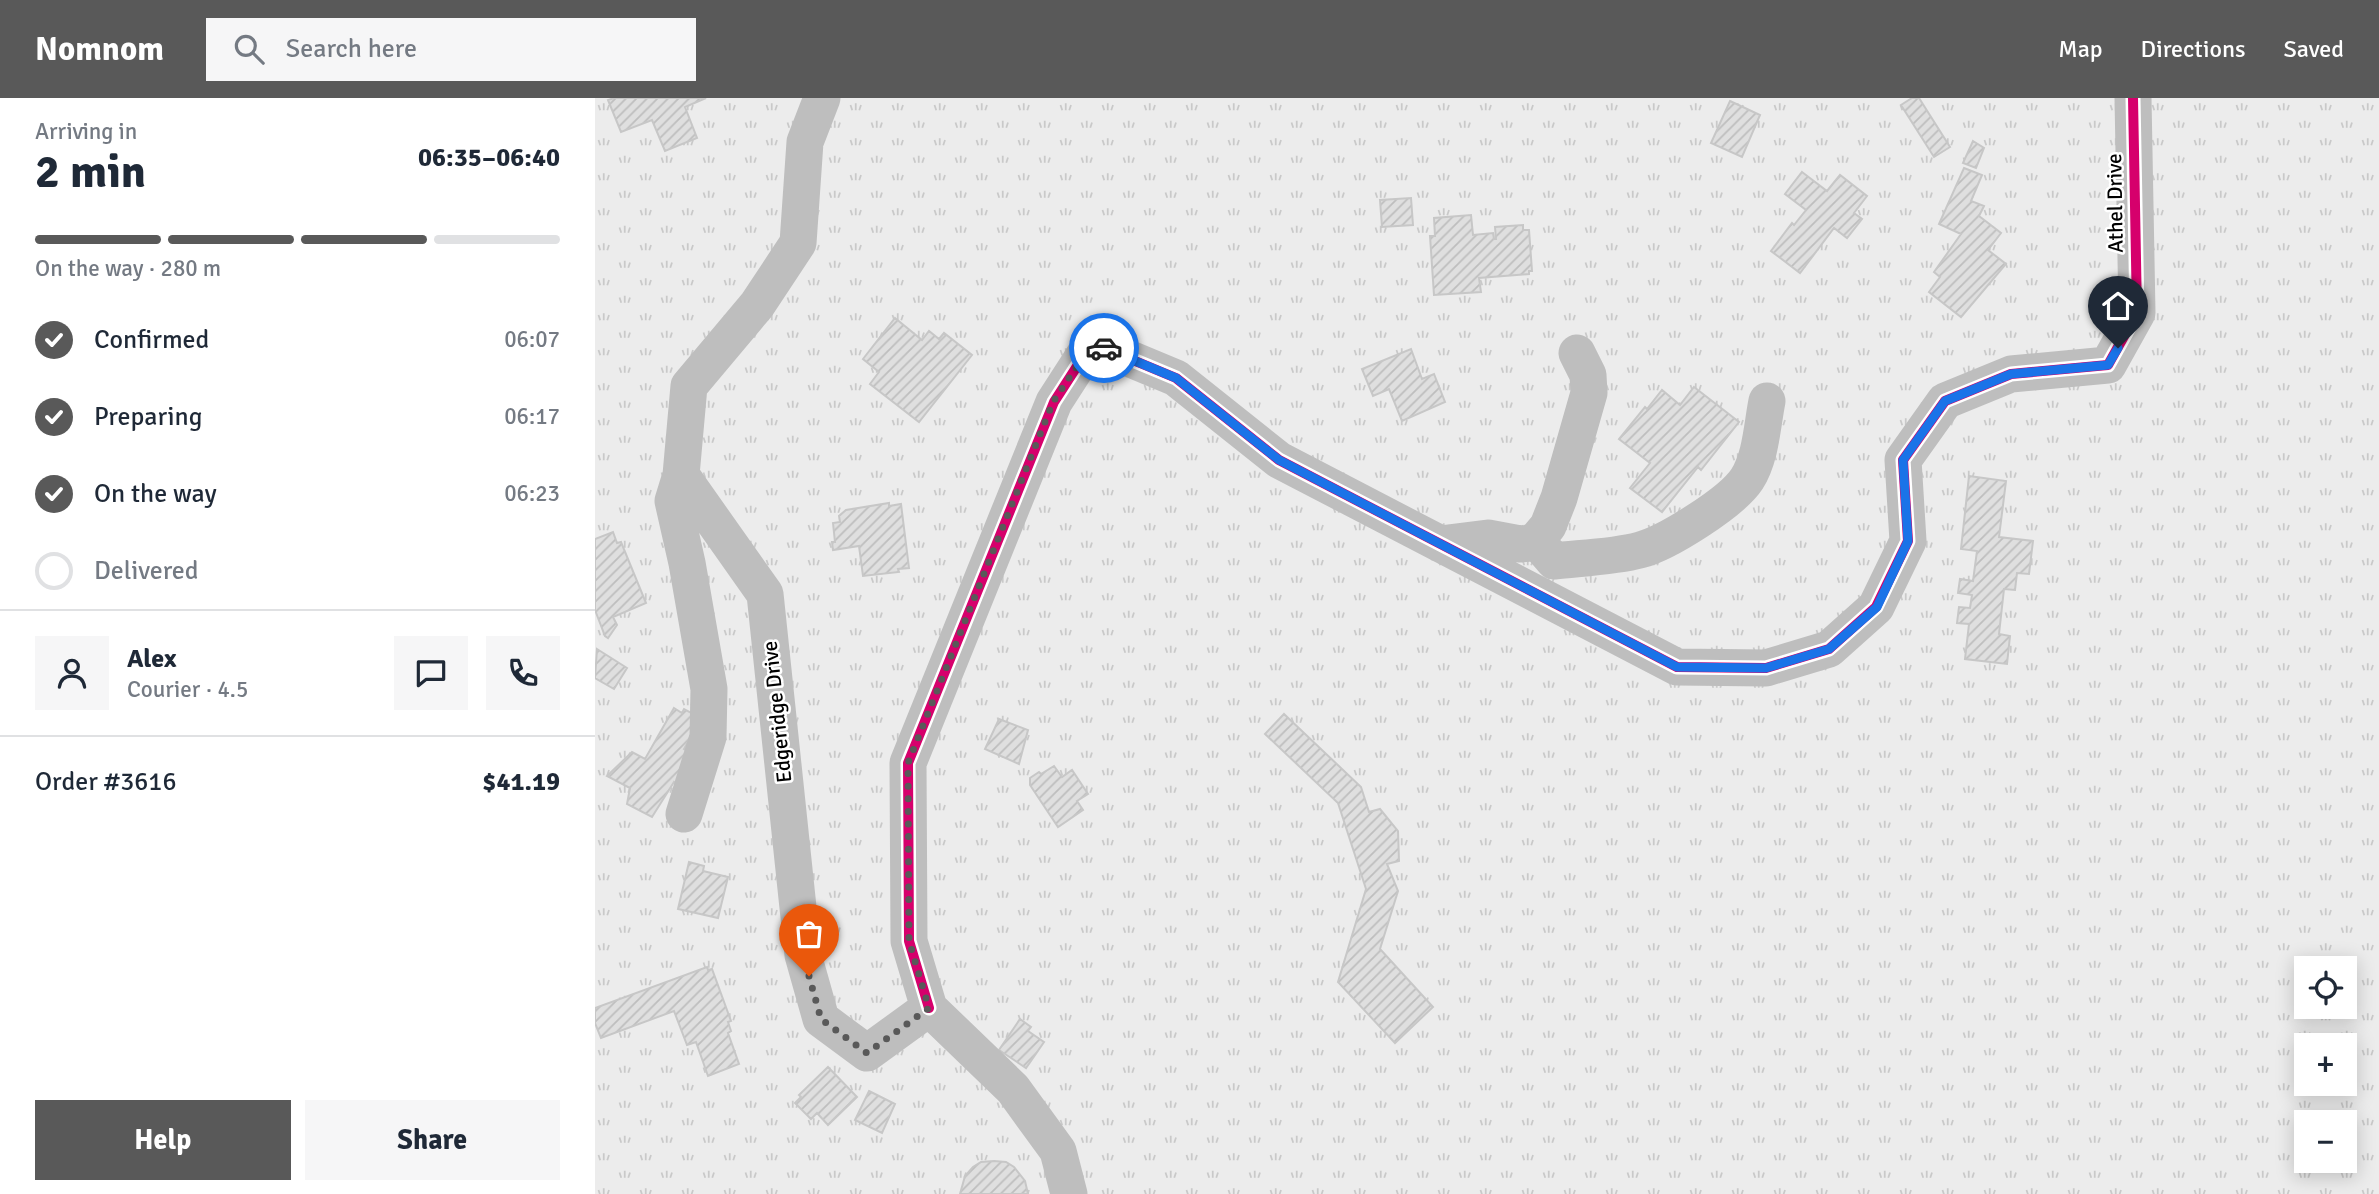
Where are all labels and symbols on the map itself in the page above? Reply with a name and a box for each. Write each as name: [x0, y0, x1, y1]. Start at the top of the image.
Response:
street label: Athel Drive: [2101, 153, 2129, 253]
pin: [2088, 276, 2148, 348]
courier: [1069, 313, 1139, 383]
street label: Edgeridge Drive: [757, 640, 797, 784]
pin: [779, 904, 839, 976]

